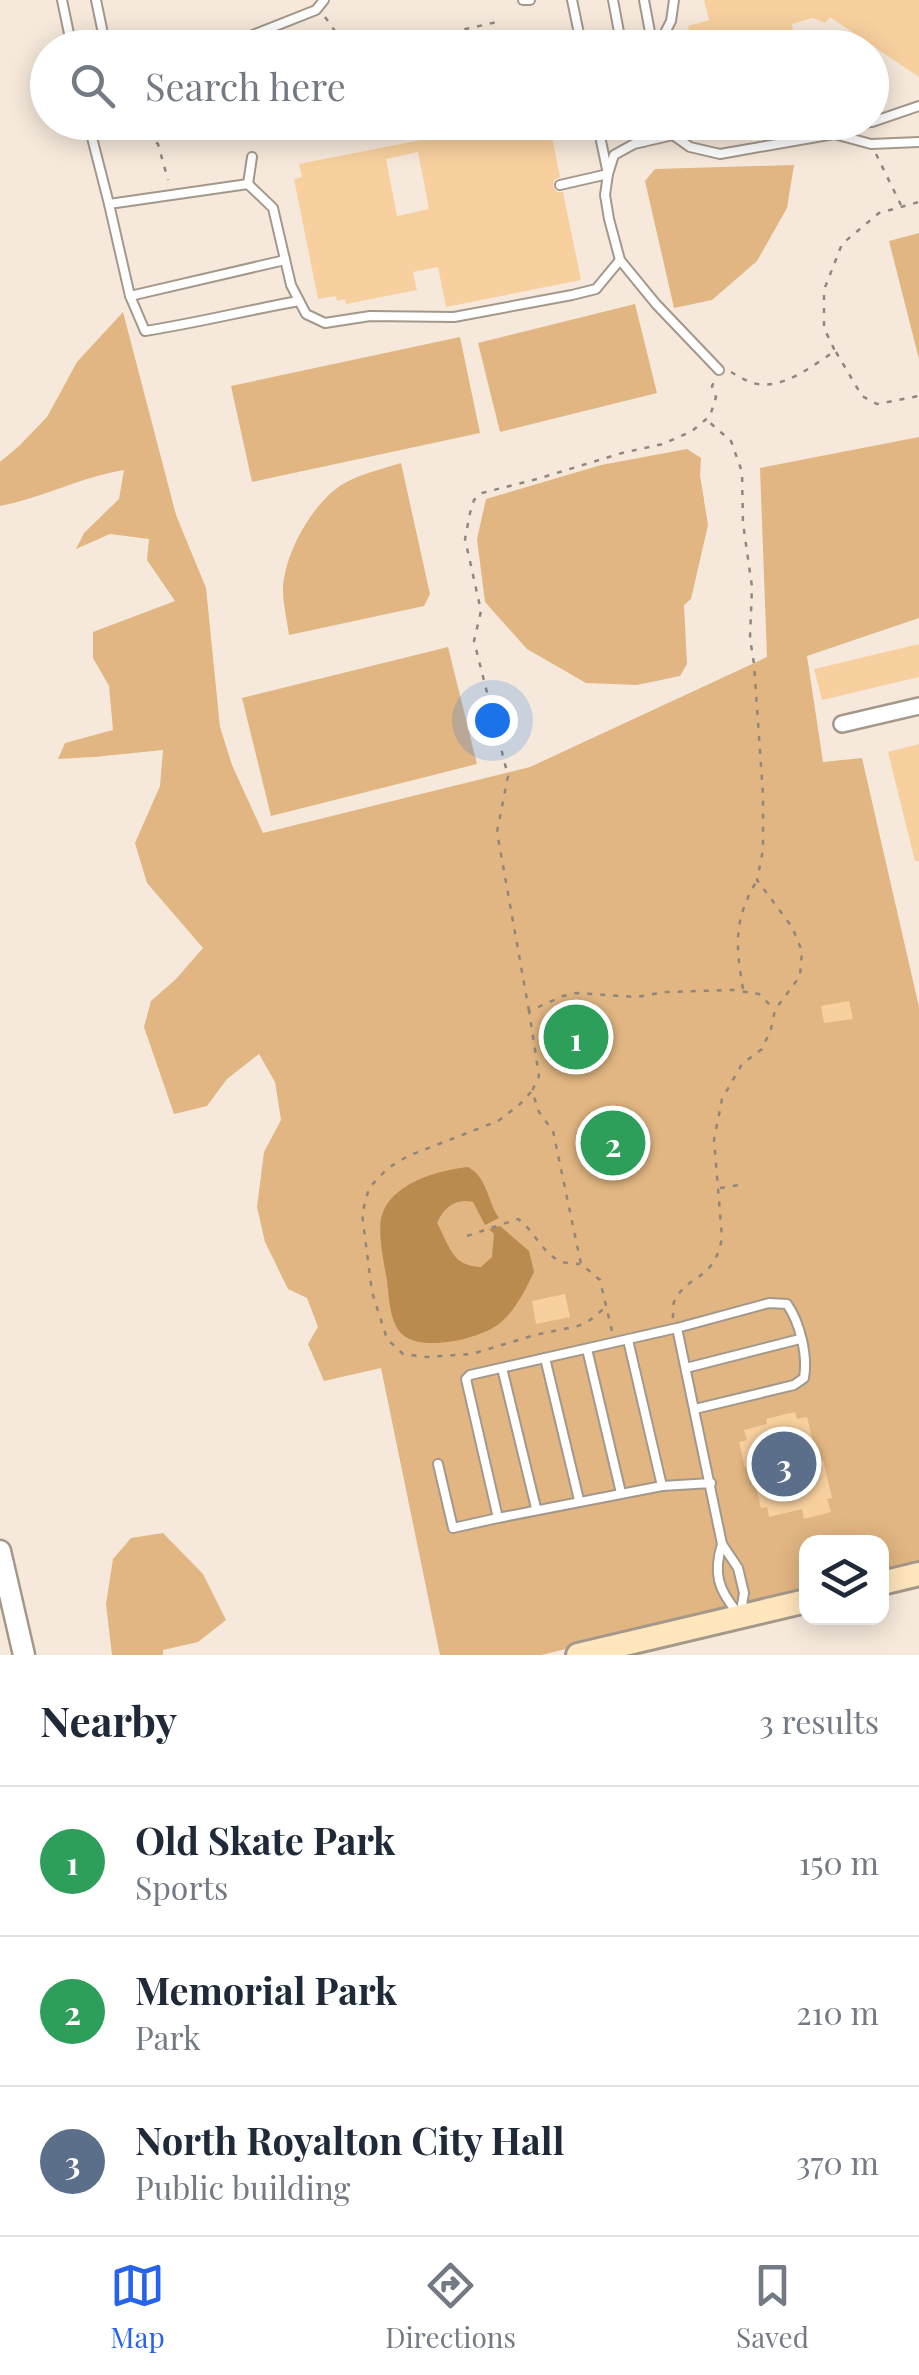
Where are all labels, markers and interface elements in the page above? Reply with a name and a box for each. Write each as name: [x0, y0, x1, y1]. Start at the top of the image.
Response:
search box: [30, 30, 889, 140]
icon: search: [65, 58, 120, 113]
text: Search here: [145, 60, 346, 111]
your location: [467, 695, 518, 746]
pin: 1: [544, 1000, 608, 1074]
pin: 2: [580, 1106, 646, 1180]
pin: 3: [752, 1426, 816, 1502]
map controls: [799, 1535, 889, 1625]
button: layers: [799, 1535, 889, 1625]
text: Nearby: [40, 1692, 177, 1748]
text: 3 results: [759, 1699, 879, 1742]
text: Old Skate Park: [135, 1814, 395, 1865]
text: 1: [66, 1840, 79, 1883]
text: 150 m: [799, 1840, 879, 1883]
text: Sports: [135, 1865, 228, 1908]
text: Memorial Park: [135, 1964, 397, 2015]
text: 2: [64, 1990, 81, 2033]
text: 210 m: [796, 1990, 879, 2033]
text: Park: [135, 2015, 201, 2058]
text: North Royalton City Hall: [135, 2114, 565, 2165]
text: 3: [65, 2140, 80, 2183]
text: 370 m: [796, 2140, 879, 2183]
text: Public building: [135, 2165, 351, 2208]
tab: Map: [110, 2258, 165, 2355]
tab: Directions: [385, 2258, 516, 2355]
tab: Saved: [736, 2258, 809, 2355]

